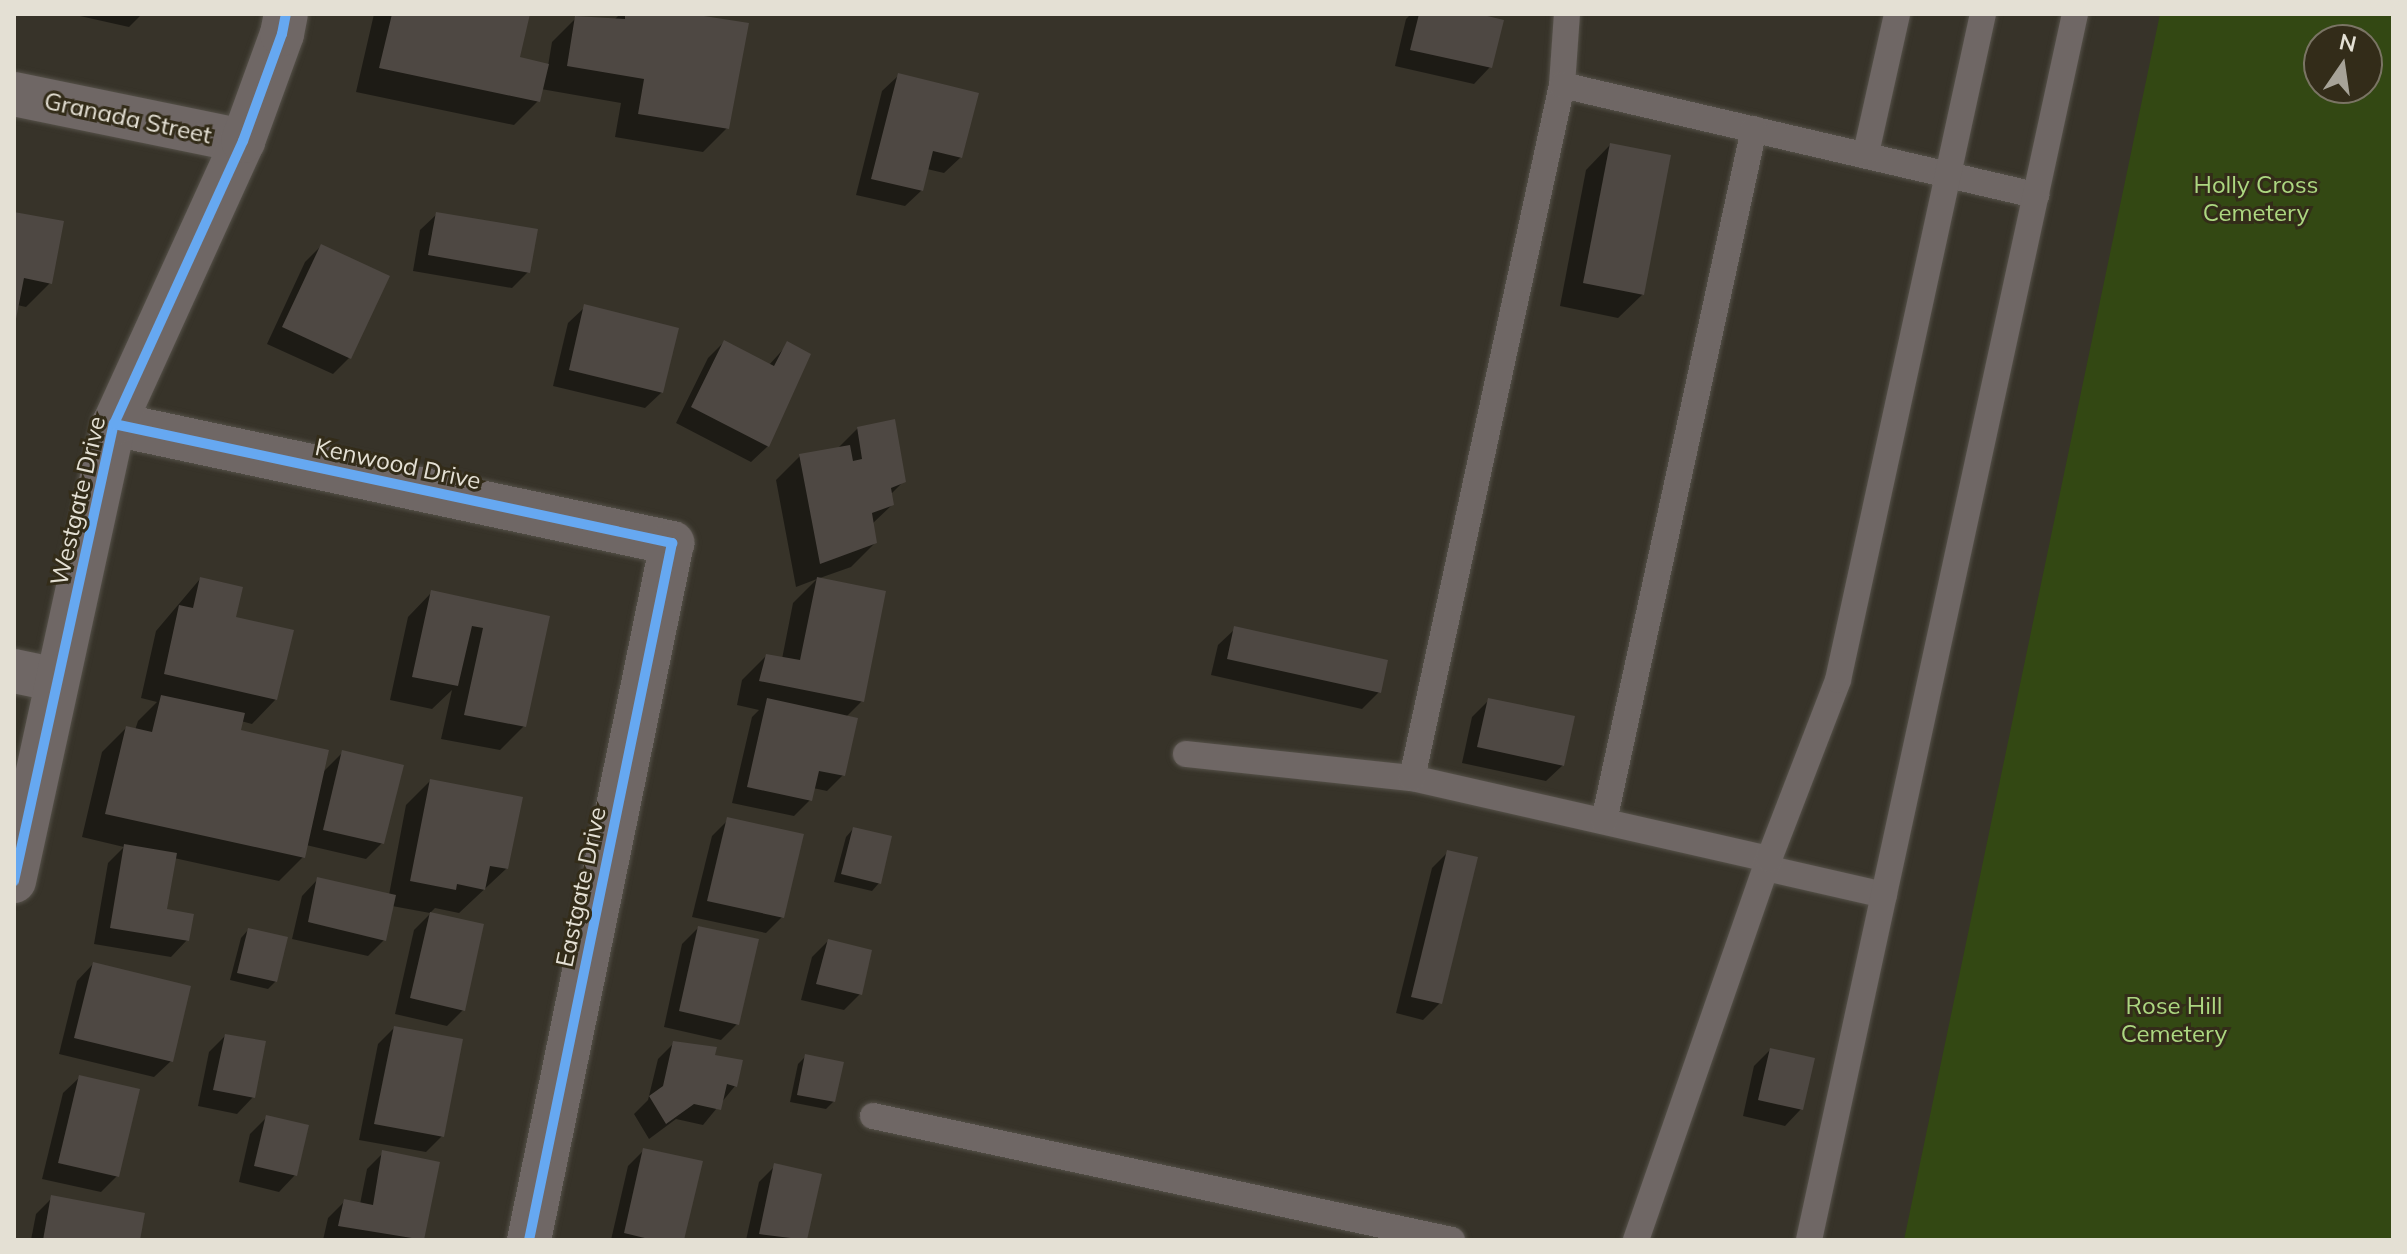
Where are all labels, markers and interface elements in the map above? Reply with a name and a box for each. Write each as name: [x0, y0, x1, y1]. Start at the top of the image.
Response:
north arrow: [2303, 24, 2383, 104]
text: N: [2337, 27, 2359, 58]
street label: Granada Street: [42, 86, 214, 150]
park label: Holly Cross Cemetery: [2193, 171, 2319, 227]
street label: Westgate Drive: [45, 414, 111, 588]
street label: Kenwood Drive: [313, 432, 483, 496]
street label: Eastgate Drive: [550, 804, 612, 970]
park label: Rose Hill Cemetery: [2121, 992, 2227, 1048]

